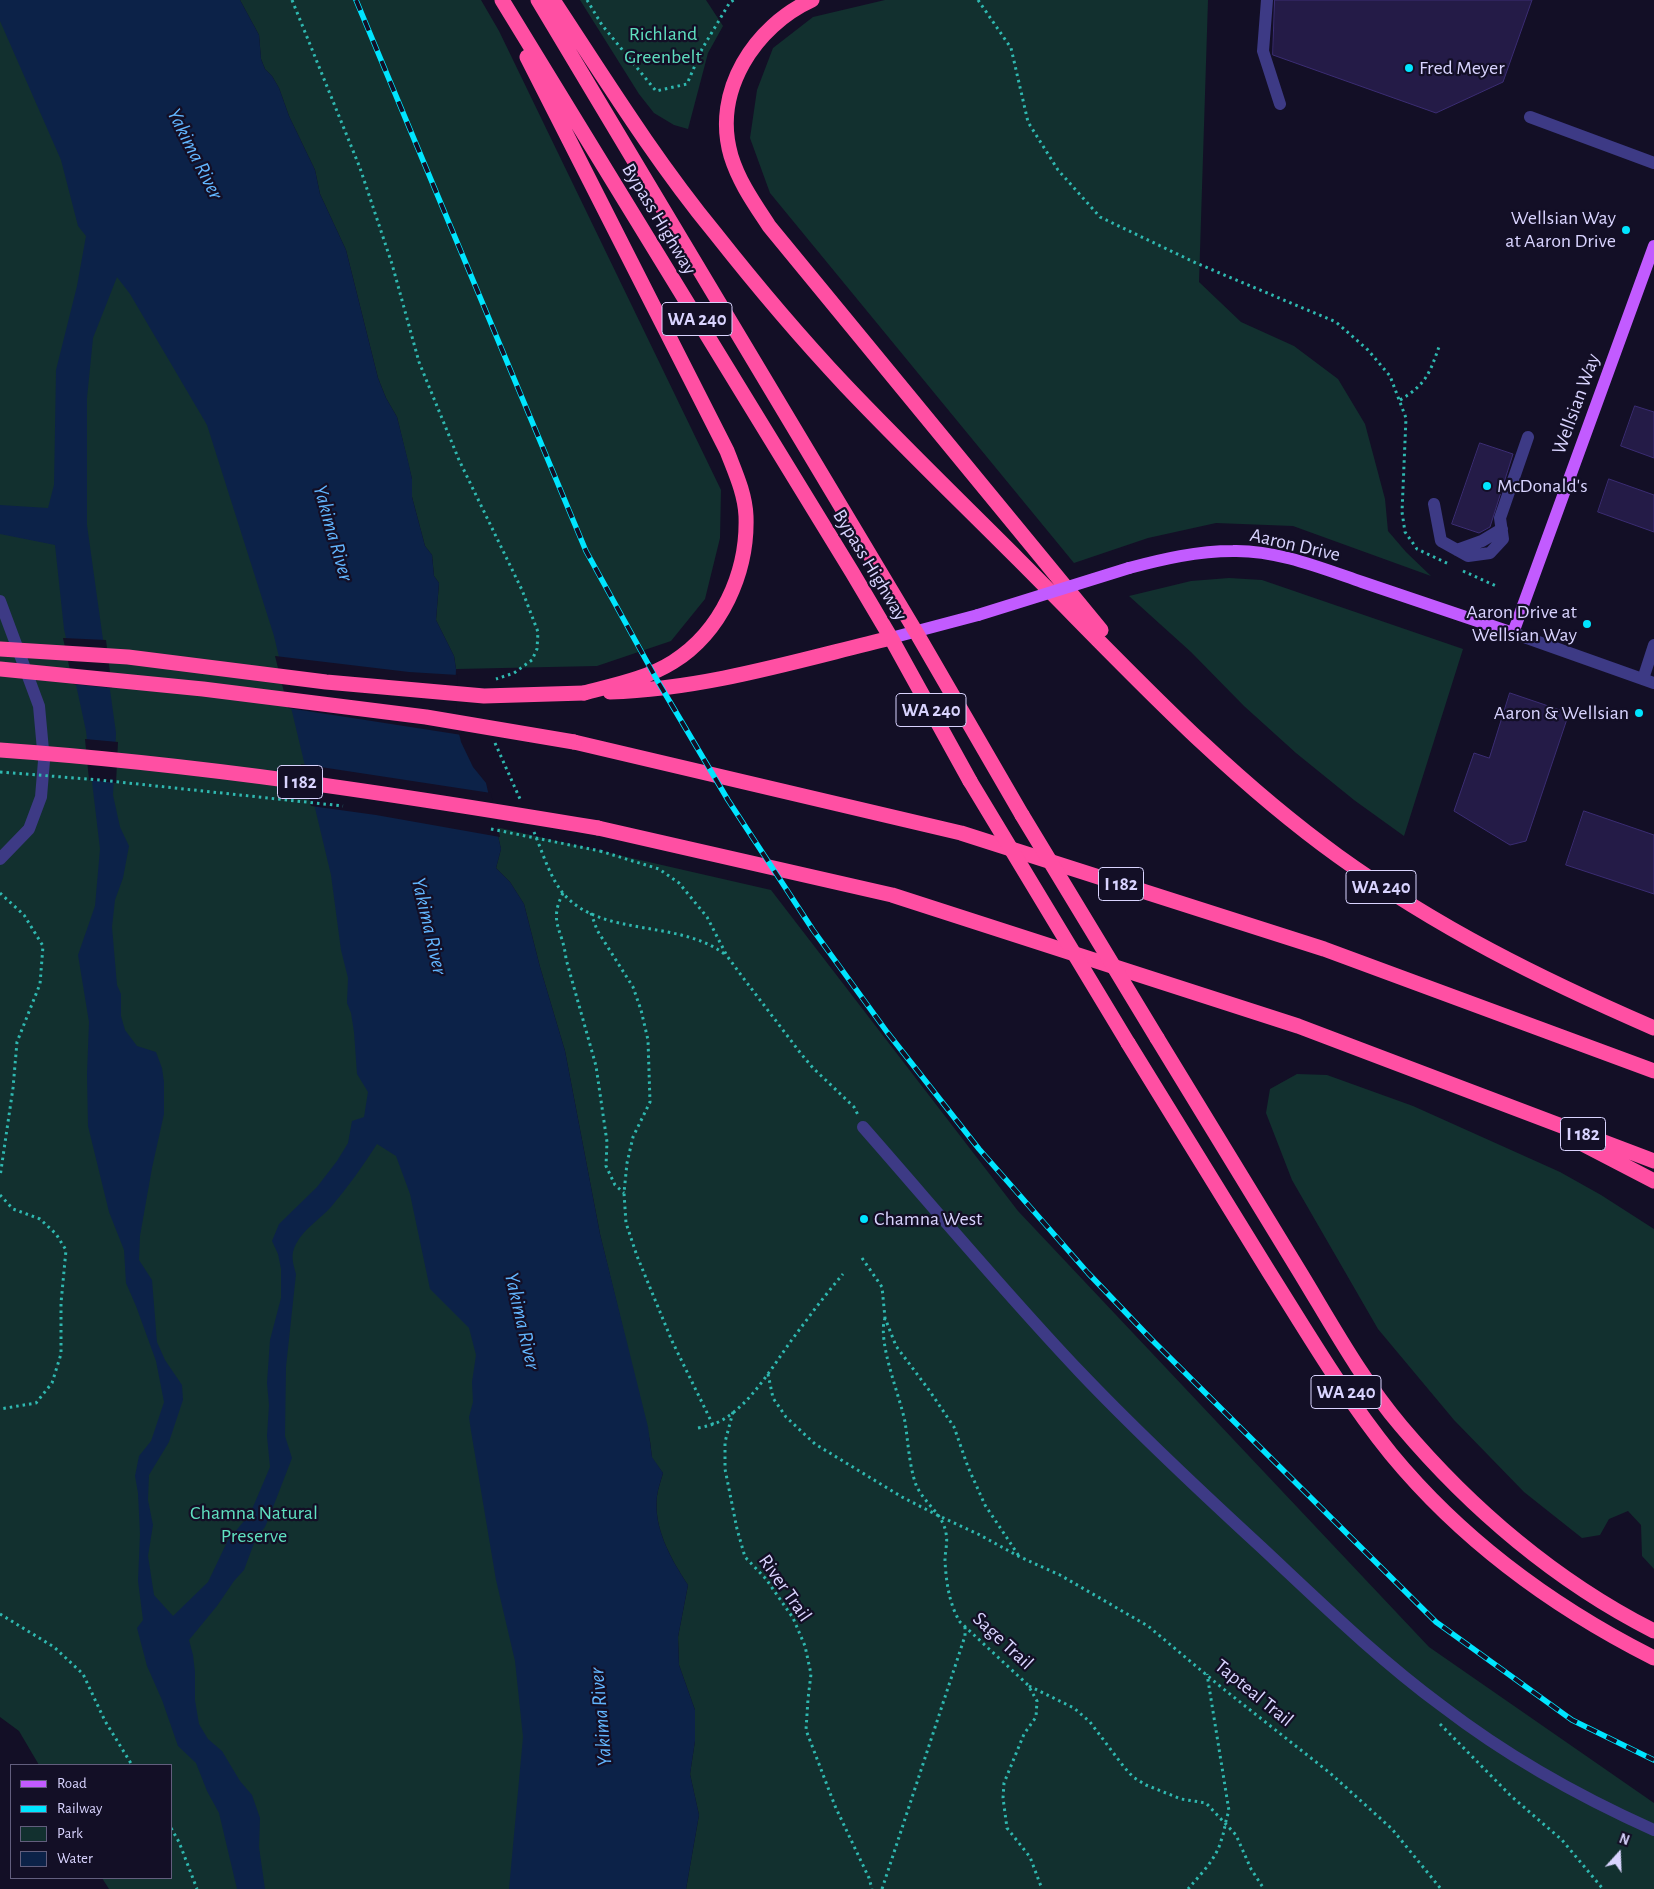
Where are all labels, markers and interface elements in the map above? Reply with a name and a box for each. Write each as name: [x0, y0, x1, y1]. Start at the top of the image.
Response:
park label: Richland Greenbelt: [624, 22, 702, 69]
place label: Fred Meyer: [1419, 56, 1505, 80]
marker: Fred Meyer: [1403, 62, 1415, 74]
water label: Yakima River: [161, 104, 229, 204]
street label: Bypass Highway: [616, 159, 702, 279]
place label: Wellsian Way at Aaron Drive: [1505, 206, 1616, 253]
marker: Wellsian Way at Aaron Drive: [1620, 224, 1632, 236]
road number: WA 240: [662, 302, 732, 336]
street label: Wellsian Way: [1547, 350, 1605, 458]
place label: McDonald's: [1497, 474, 1588, 498]
marker: McDonald's: [1481, 480, 1493, 492]
water label: Yakima River: [307, 482, 359, 584]
street label: Bypass Highway: [827, 505, 913, 625]
street label: Aaron Drive: [1248, 523, 1342, 567]
place label: Aaron Drive at Wellsian Way: [1466, 600, 1577, 647]
marker: Aaron Drive at Wellsian Way: [1581, 618, 1593, 630]
road number: WA 240: [896, 694, 966, 726]
place label: Aaron & Wellsian: [1494, 701, 1629, 725]
marker: Aaron & Wellsian: [1633, 707, 1645, 719]
road number: I 182: [278, 766, 322, 799]
road number: I 182: [1098, 868, 1144, 901]
road number: WA 240: [1346, 870, 1416, 904]
water label: Yakima River: [406, 875, 452, 977]
road number: I 182: [1560, 1118, 1606, 1150]
place label: Chamna West: [874, 1207, 982, 1231]
marker: Chamna West: [858, 1213, 870, 1225]
water label: Yakima River: [499, 1270, 545, 1372]
road number: WA 240: [1311, 1375, 1381, 1408]
park label: Chamna Natural Preserve: [190, 1501, 318, 1548]
street label: River Trail: [753, 1550, 817, 1626]
street label: Sage Trail: [968, 1607, 1038, 1675]
street label: Tapteal Trail: [1210, 1654, 1298, 1732]
water label: Yakima River: [584, 1667, 618, 1767]
legend: [10, 1764, 172, 1879]
text: Road: [57, 1776, 87, 1791]
text: Railway: [57, 1801, 102, 1816]
text: Park: [57, 1826, 83, 1841]
north arrow: [1594, 1829, 1644, 1879]
text: N: [1617, 1832, 1631, 1848]
text: Water: [57, 1851, 93, 1866]

